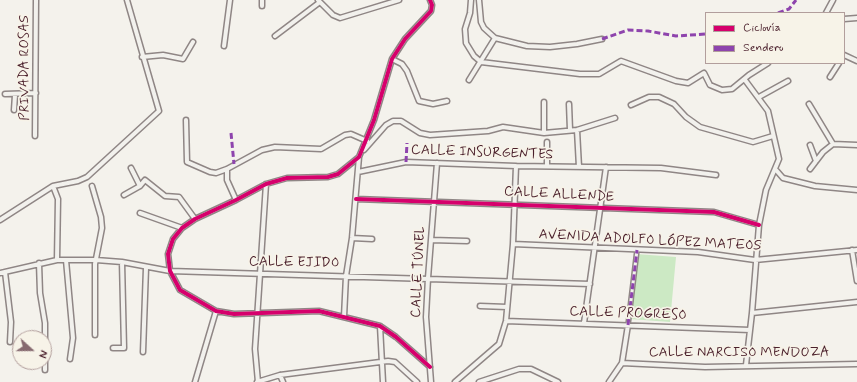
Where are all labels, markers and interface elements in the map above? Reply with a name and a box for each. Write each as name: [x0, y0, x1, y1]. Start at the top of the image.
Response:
legend: [705, 12, 845, 64]
street label: PRIVADA ROSAS: [17, 15, 33, 121]
text: Ciclovía: [743, 20, 781, 36]
text: Sendero: [743, 40, 784, 56]
street label: CALLE INSURGENTES: [411, 142, 553, 164]
street label: CALLE ALLENDE: [504, 184, 614, 206]
street label: CALLE TÚNEL: [408, 226, 430, 318]
street label: AVENIDA ADOLFO LÓPEZ MATEOS: [538, 227, 762, 255]
street label: CALLE EJIDO: [249, 254, 339, 272]
street label: CALLE PROGRESO: [569, 304, 687, 324]
north arrow: [12, 330, 52, 370]
street label: CALLE NARCISO MENDOZA: [649, 345, 829, 361]
text: N: [34, 348, 50, 360]

